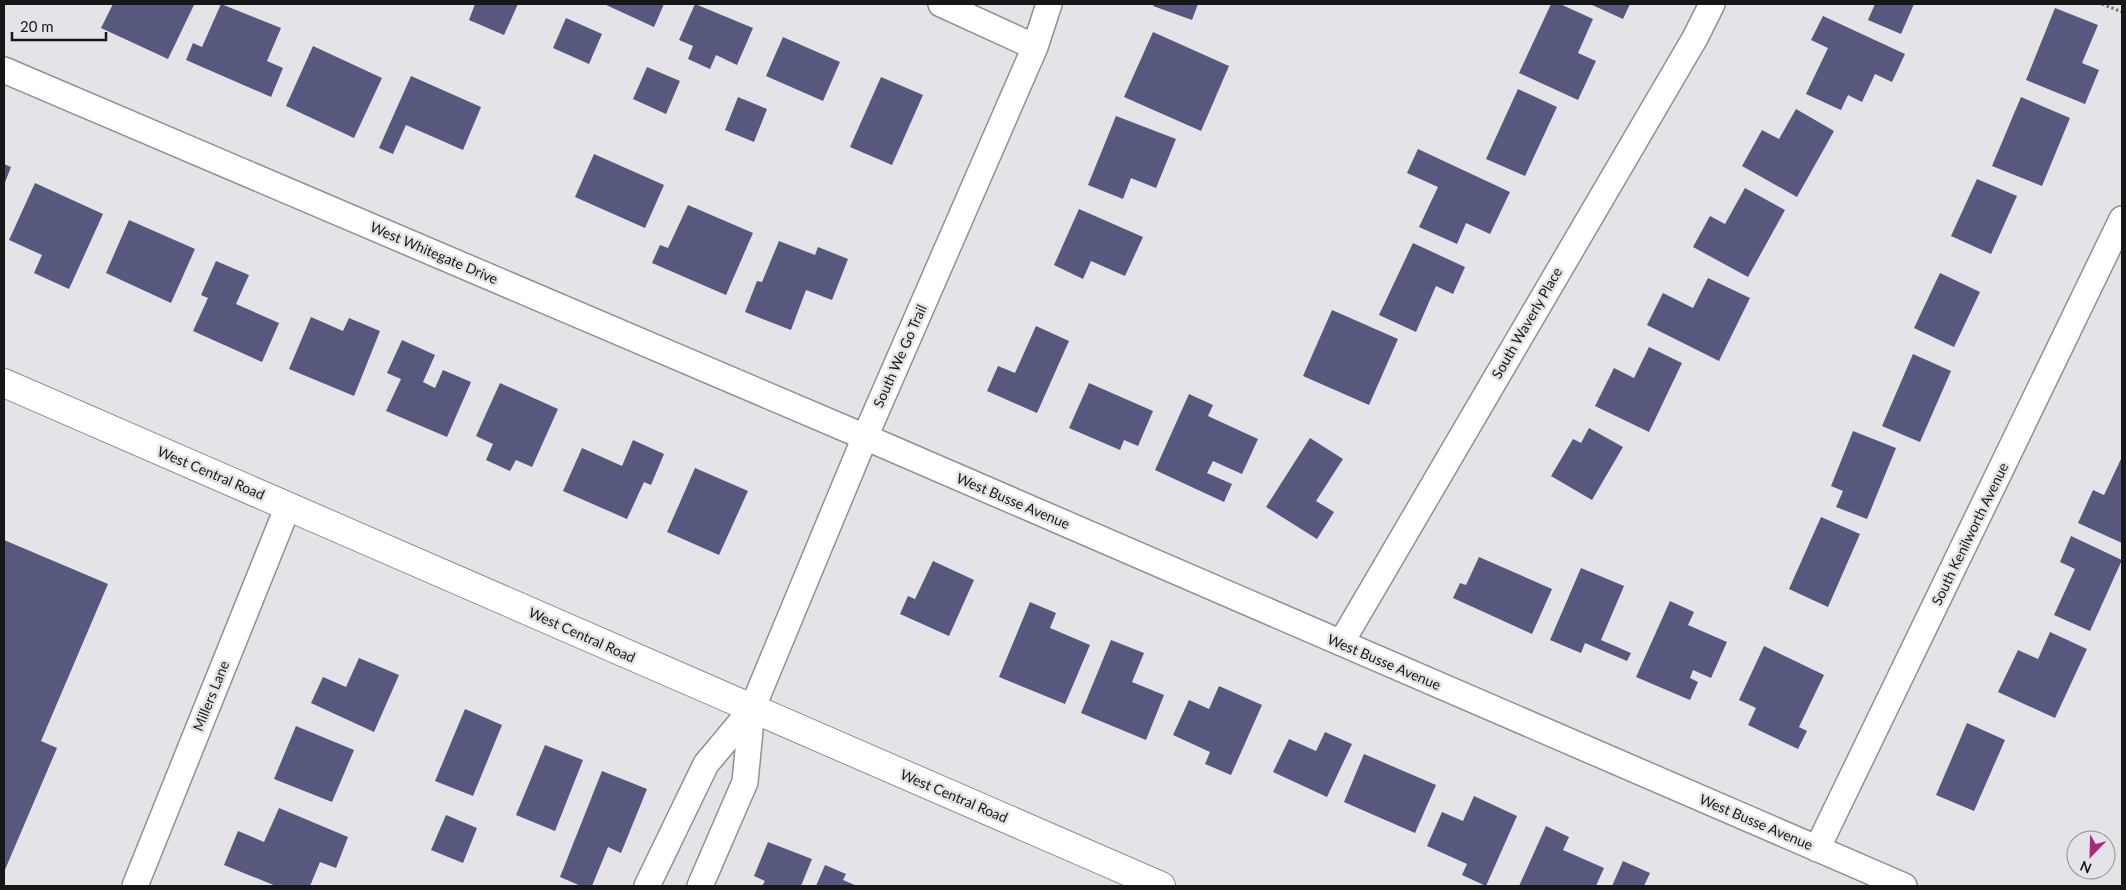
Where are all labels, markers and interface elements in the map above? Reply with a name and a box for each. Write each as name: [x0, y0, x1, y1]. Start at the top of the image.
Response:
scale bar: [12, 10, 106, 42]
text: 20 m: [20, 17, 54, 35]
street label: West Whitegate Drive: [368, 218, 501, 287]
street label: South Waverly Place: [1488, 264, 1565, 382]
street label: South We Go Trail: [869, 302, 930, 410]
street label: West Central Road: [155, 442, 267, 503]
street label: South Kenilworth Avenue: [1928, 460, 2012, 608]
street label: West Busse Avenue: [954, 469, 1072, 532]
street label: West Central Road: [526, 603, 638, 666]
street label: West Busse Avenue: [1325, 630, 1443, 693]
street label: Millers Lane: [189, 658, 232, 733]
street label: West Central Road: [898, 765, 1010, 826]
street label: West Busse Avenue: [1697, 790, 1815, 853]
north arrow: [2066, 830, 2116, 880]
text: N: [2077, 857, 2094, 877]

